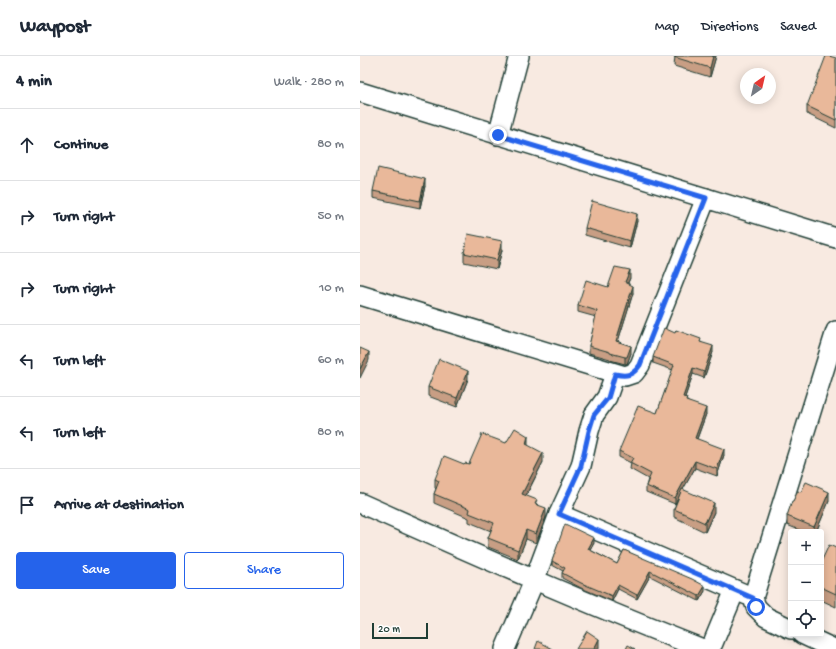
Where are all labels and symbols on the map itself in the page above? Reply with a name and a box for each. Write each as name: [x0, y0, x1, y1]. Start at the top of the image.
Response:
north arrow: [740, 68, 776, 104]
route end: [489, 126, 507, 144]
route start: [747, 598, 765, 616]
scale bar: [372, 621, 428, 640]

